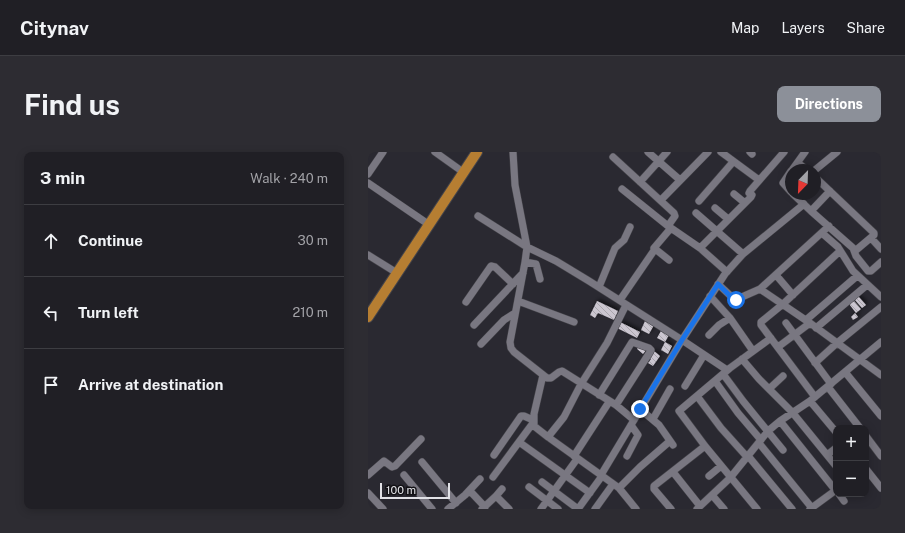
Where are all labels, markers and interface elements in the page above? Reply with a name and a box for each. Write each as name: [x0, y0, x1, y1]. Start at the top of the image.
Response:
text: Citynav: [20, 17, 89, 39]
text: Map: [731, 20, 759, 36]
text: Layers: [781, 20, 825, 36]
text: Share: [847, 20, 885, 36]
button: Directions: [777, 86, 881, 122]
text: Find us: [24, 88, 120, 121]
north arrow: [785, 164, 821, 200]
text: 3 min: [40, 168, 85, 188]
text: Walk · 240 m: [250, 171, 328, 186]
icon: ahead: [40, 230, 62, 252]
text: Continue: [78, 232, 143, 249]
text: 30 m: [298, 233, 328, 248]
route start: [727, 291, 745, 309]
icon: left: [40, 302, 62, 324]
text: Turn left: [78, 304, 139, 321]
text: 210 m: [293, 305, 328, 320]
icon: arrive: [40, 374, 62, 396]
text: Arrive at destination: [78, 376, 223, 393]
route end: [631, 400, 649, 418]
map controls: [833, 425, 869, 497]
button: +: [833, 425, 869, 461]
button: −: [833, 461, 869, 497]
scale bar: [380, 481, 450, 500]
text: 100 m: [386, 484, 416, 496]

